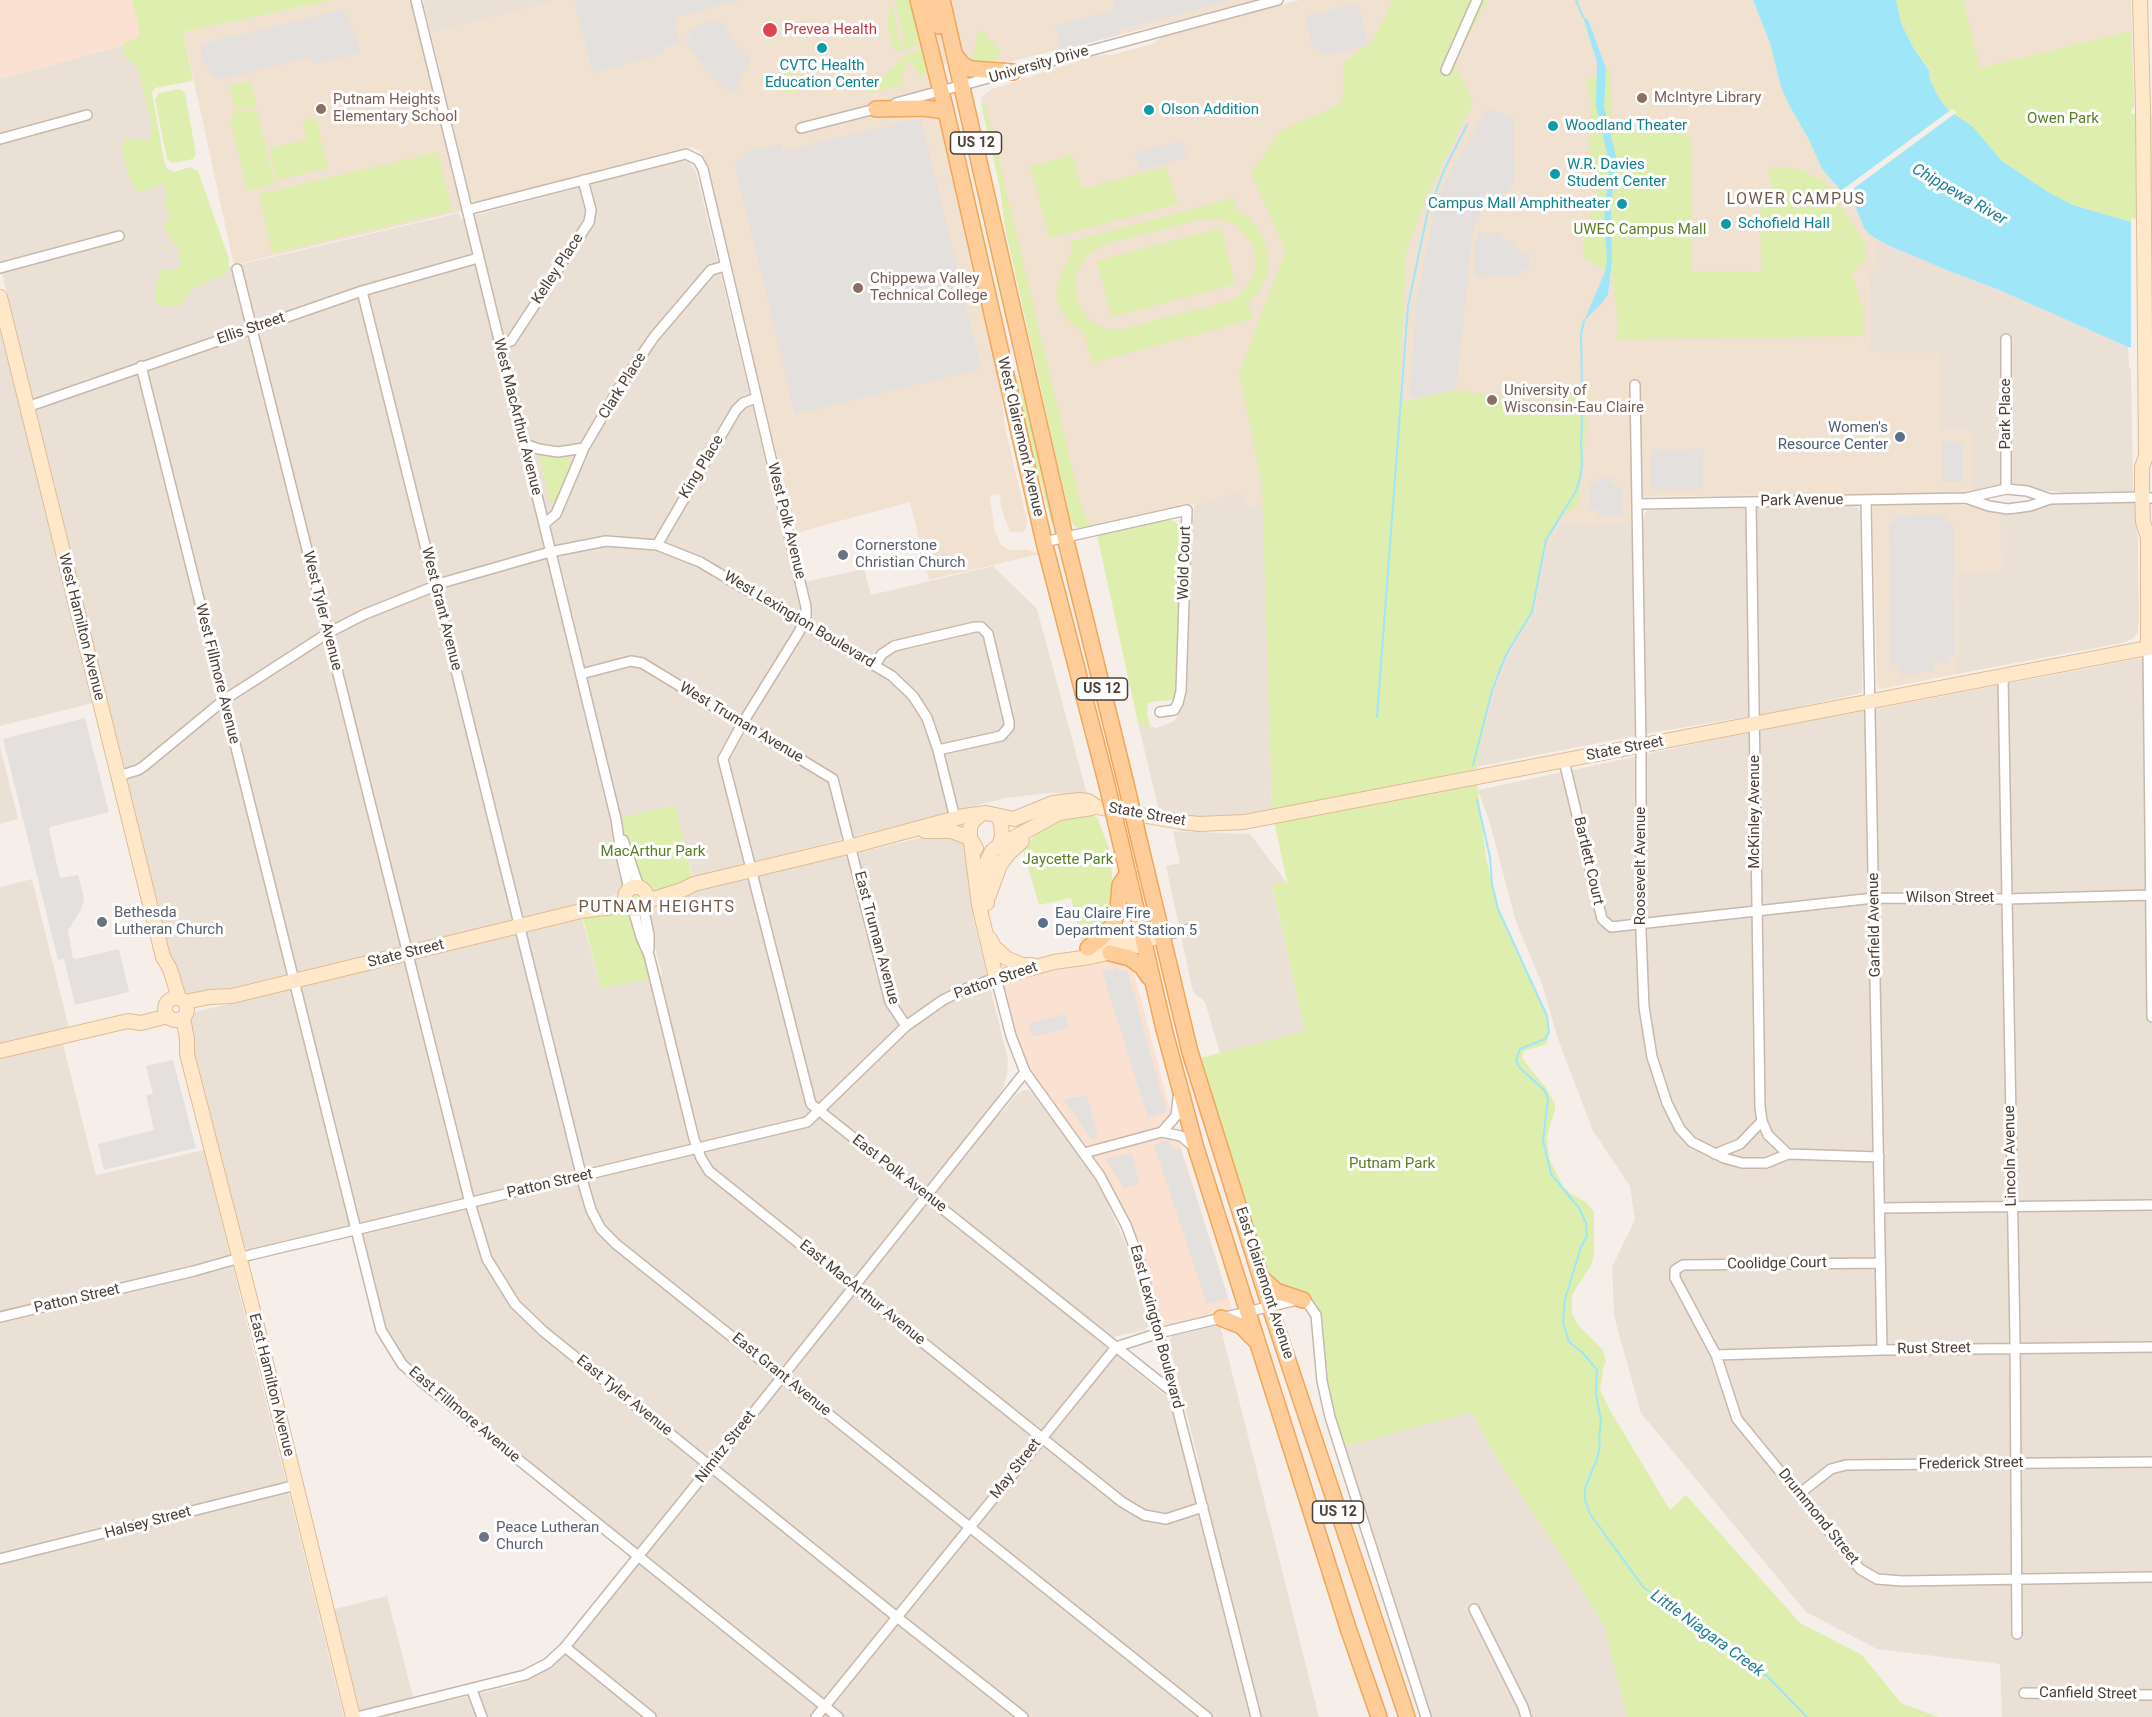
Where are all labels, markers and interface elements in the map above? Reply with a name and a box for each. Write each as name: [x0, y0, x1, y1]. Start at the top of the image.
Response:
marker: Prevea Health: [761, 21, 779, 39]
place label: Prevea Health: [784, 21, 877, 39]
marker: CVTC Health Education Center: [815, 41, 829, 55]
street label: University Drive: [987, 42, 1091, 88]
place label: CVTC Health Education Center: [765, 57, 879, 92]
place label: McIntyre Library: [1654, 89, 1761, 107]
place label: Putnam Heights Elementary School: [333, 91, 457, 126]
marker: McIntyre Library: [1635, 91, 1649, 105]
place label: Olson Addition: [1161, 101, 1259, 119]
marker: Putnam Heights Elementary School: [314, 102, 328, 116]
marker: Olson Addition: [1142, 103, 1156, 117]
park label: Owen Park: [2027, 110, 2099, 128]
place label: Woodland Theater: [1565, 117, 1687, 135]
marker: Woodland Theater: [1546, 119, 1560, 133]
road number: US 12: [950, 132, 1002, 154]
place label: W.R. Davies Student Center: [1567, 156, 1666, 191]
water label: Chippewa River: [1908, 160, 2010, 230]
marker: W.R. Davies Student Center: [1548, 167, 1562, 181]
district label: LOWER CAMPUS: [1726, 190, 1866, 210]
place label: Campus Mall Amphitheater: [1428, 195, 1610, 213]
marker: Campus Mall Amphitheater: [1615, 197, 1629, 211]
place label: Schofield Hall: [1738, 215, 1830, 233]
marker: Schofield Hall: [1719, 217, 1733, 231]
park label: UWEC Campus Mall: [1574, 221, 1706, 239]
street label: Kelley Place: [529, 230, 587, 308]
place label: Chippewa Valley Technical College: [870, 270, 988, 305]
marker: Chippewa Valley Technical College: [851, 281, 865, 295]
street label: Ellis Street: [215, 309, 287, 349]
street label: West MacArthur Avenue: [489, 337, 545, 497]
street label: Clark Place: [595, 349, 651, 423]
street label: West Clairemont Avenue: [993, 355, 1047, 519]
street label: Park Place: [1997, 378, 2015, 450]
place label: University of Wisconsin-Eau Claire: [1504, 382, 1644, 417]
marker: University of Wisconsin-Eau Claire: [1485, 393, 1499, 407]
place label: Women's Resource Center: [1778, 419, 1888, 454]
marker: Women's Resource Center: [1893, 430, 1907, 444]
street label: King Place: [676, 432, 728, 502]
street label: West Polk Avenue: [763, 461, 809, 581]
street label: Park Avenue: [1760, 491, 1844, 511]
street label: Wold Court: [1175, 526, 1195, 600]
place label: Cornerstone Christian Church: [855, 537, 966, 572]
street label: West Grant Avenue: [417, 545, 465, 673]
marker: Cornerstone Christian Church: [836, 548, 850, 562]
street label: West Tyler Avenue: [298, 549, 346, 673]
street label: West Hamilton Avenue: [54, 552, 108, 702]
street label: West Lexington Boulevard: [720, 568, 878, 672]
street label: West Fillmore Avenue: [191, 602, 243, 746]
road number: US 12: [1076, 678, 1128, 700]
street label: West Truman Avenue: [676, 679, 806, 767]
street label: State Street: [1585, 733, 1665, 765]
street label: McKinley Avenue: [1746, 755, 1764, 869]
street label: State Street: [1107, 799, 1187, 831]
street label: Roosevelt Avenue: [1632, 807, 1650, 925]
street label: Bartlett Court: [1569, 815, 1607, 907]
park label: MacArthur Park: [601, 843, 705, 861]
park label: Jaycette Park: [1023, 851, 1113, 869]
street label: East Truman Avenue: [850, 869, 902, 1007]
street label: Garfield Avenue: [1865, 873, 1885, 977]
street label: Wilson Street: [1906, 889, 1994, 907]
district label: PUTNAM HEIGHTS: [579, 898, 735, 918]
place label: Bethesda Lutheran Church: [114, 904, 223, 939]
place label: Eau Claire Fire Department Station 5: [1055, 905, 1197, 940]
marker: Bethesda Lutheran Church: [95, 915, 109, 929]
marker: Eau Claire Fire Department Station 5: [1036, 916, 1050, 930]
street label: State Street: [366, 936, 446, 972]
street label: Patton Street: [952, 958, 1040, 1004]
street label: Lincoln Avenue: [2001, 1105, 2021, 1207]
street label: East Polk Avenue: [848, 1132, 950, 1216]
park label: Putnam Park: [1349, 1155, 1435, 1173]
street label: Patton Street: [505, 1165, 595, 1203]
street label: East Clairemont Avenue: [1231, 1205, 1297, 1361]
street label: East MacArthur Avenue: [795, 1237, 929, 1349]
street label: East Lexington Boulevard: [1125, 1243, 1187, 1411]
street label: Coolidge Court: [1727, 1254, 1827, 1274]
street label: Patton Street: [32, 1280, 122, 1318]
street label: East Hamilton Avenue: [245, 1312, 297, 1458]
street label: East Grant Avenue: [728, 1330, 834, 1420]
street label: Rust Street: [1897, 1339, 1971, 1359]
street label: East Tyler Avenue: [572, 1352, 676, 1440]
street label: East Fillmore Avenue: [405, 1363, 523, 1467]
street label: Nimitz Street: [692, 1407, 760, 1487]
street label: May Street: [987, 1435, 1045, 1503]
street label: Frederick Street: [1918, 1454, 2024, 1474]
street label: Drummond Street: [1774, 1465, 1862, 1569]
road number: US 12: [1312, 1501, 1364, 1523]
street label: Halsey Street: [103, 1503, 193, 1543]
place label: Peace Lutheran Church: [496, 1519, 599, 1554]
marker: Peace Lutheran Church: [477, 1530, 491, 1544]
water label: Little Niagara Creek: [1647, 1586, 1767, 1682]
street label: Canfield Street: [2039, 1684, 2137, 1704]

